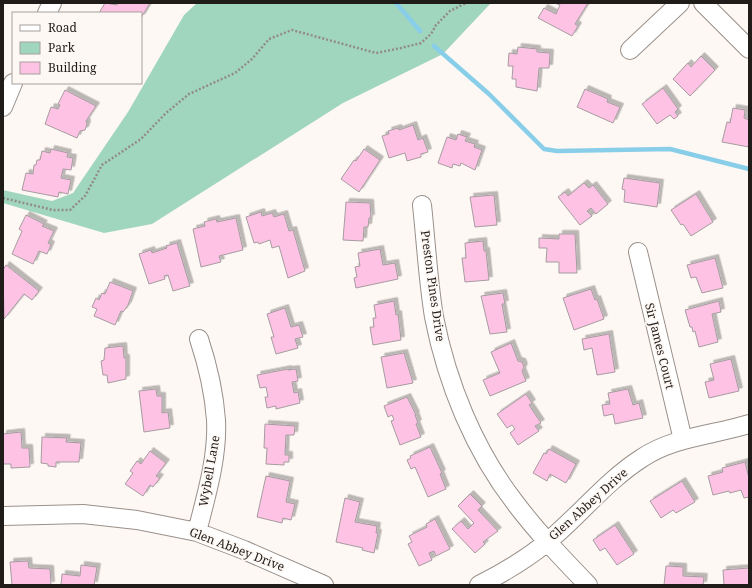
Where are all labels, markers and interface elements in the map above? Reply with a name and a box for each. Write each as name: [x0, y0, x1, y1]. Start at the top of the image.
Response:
legend: [12, 12, 142, 84]
text: Road: [48, 19, 78, 36]
text: Park: [48, 39, 76, 56]
text: Building: [48, 59, 97, 76]
street label: Preston Pines Drive: [417, 229, 449, 343]
street label: Sir James Court: [641, 301, 679, 391]
street label: Wybell Lane: [194, 434, 224, 508]
street label: Glen Abbey Drive: [545, 464, 631, 544]
street label: Glen Abbey Drive: [187, 523, 287, 575]

